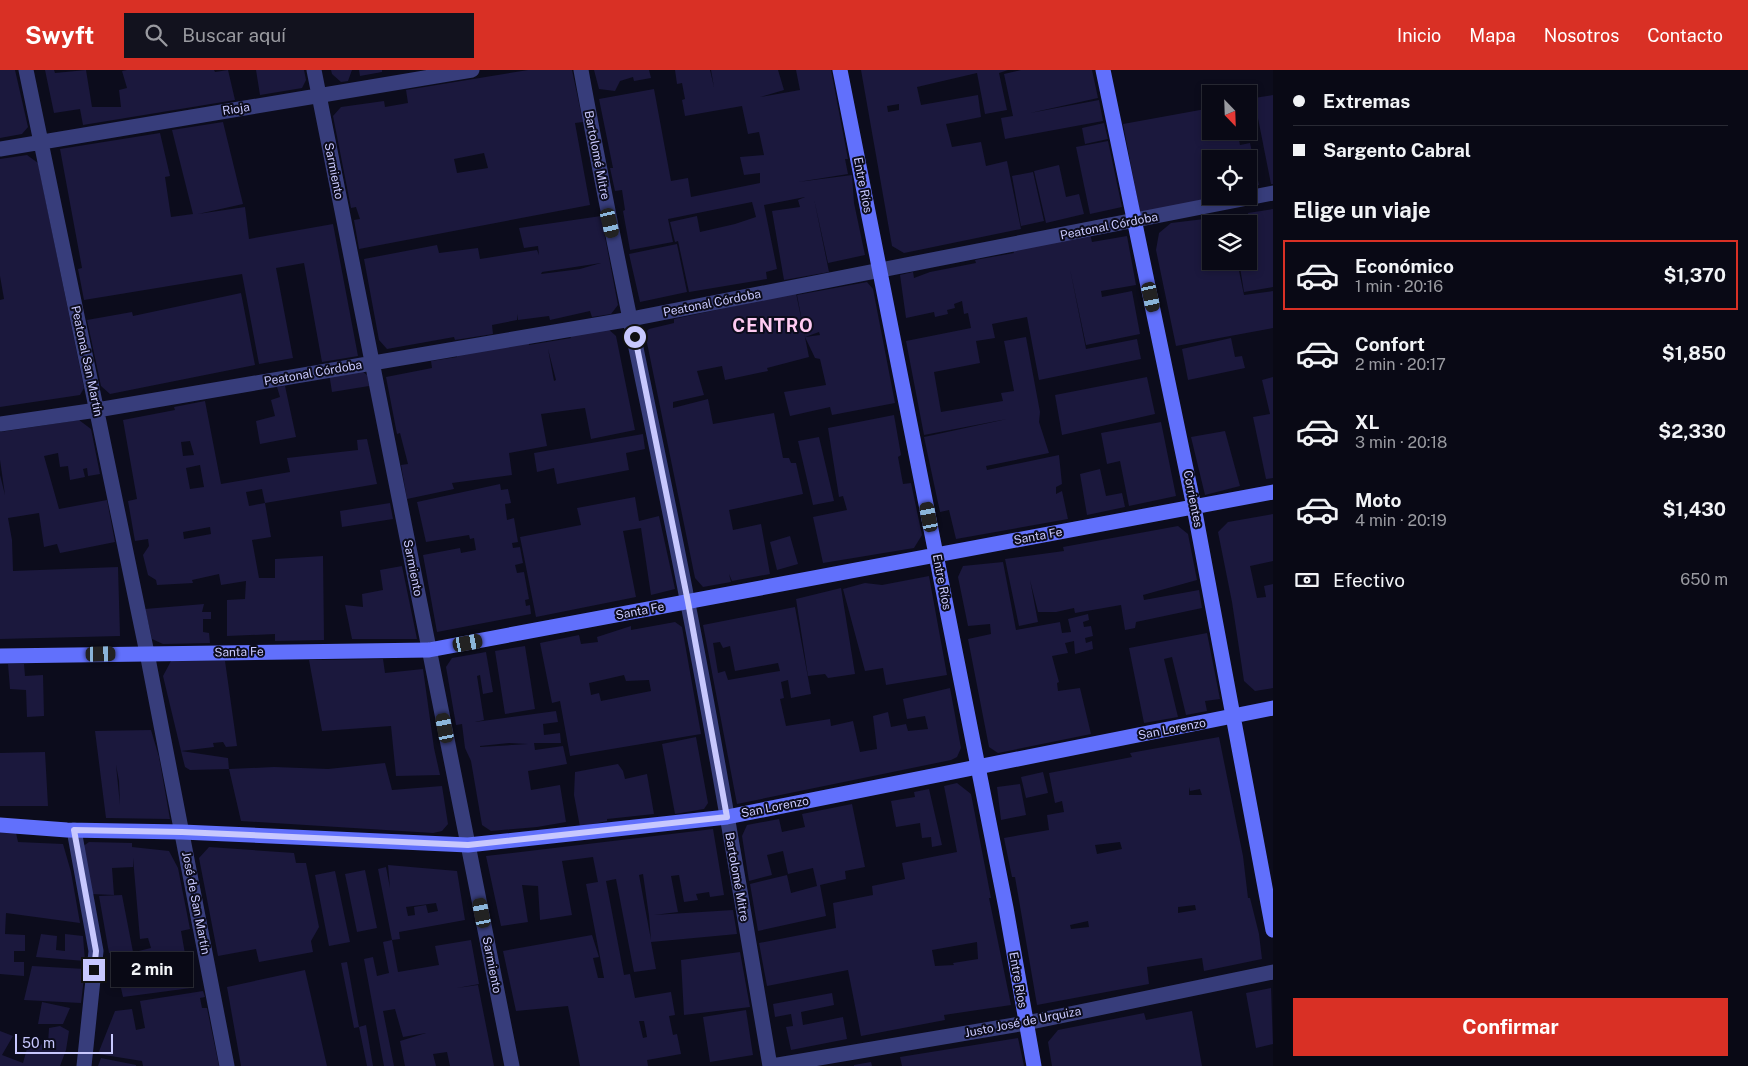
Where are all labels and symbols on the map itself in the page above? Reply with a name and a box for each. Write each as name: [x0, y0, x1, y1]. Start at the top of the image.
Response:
north arrow: [1202, 85, 1258, 140]
street label: Rioja: [221, 100, 251, 118]
street label: Bartolomé Mitre: [582, 109, 613, 201]
street label: Sarmiento: [322, 141, 346, 201]
street label: Entre Ríos: [851, 156, 875, 214]
car: [599, 207, 620, 239]
street label: Peatonal Córdoba: [1059, 210, 1159, 242]
car: [1140, 281, 1161, 313]
street label: Peatonal Córdoba: [662, 287, 762, 319]
street label: Peatonal San Martín: [68, 304, 106, 418]
district label: CENTRO: [732, 315, 814, 336]
route start: [624, 326, 646, 348]
street label: Peatonal Córdoba: [263, 357, 363, 389]
street label: Corrientes: [1181, 469, 1205, 529]
car: [918, 501, 939, 533]
street label: Santa Fe: [1013, 525, 1064, 547]
street label: Sarmiento: [401, 538, 425, 598]
street label: Entre Ríos: [930, 553, 954, 611]
street label: Santa Fe: [614, 599, 666, 623]
car: [451, 633, 484, 653]
street label: Santa Fe: [214, 645, 264, 659]
car: [85, 646, 116, 662]
car: [434, 712, 455, 744]
street label: San Lorenzo: [1137, 716, 1207, 742]
street label: San Lorenzo: [740, 794, 810, 820]
street label: Bartolomé Mitre: [722, 831, 752, 923]
street label: José de San Martín: [179, 850, 213, 956]
car: [471, 897, 492, 929]
street label: Sarmiento: [480, 935, 504, 995]
street label: Entre Ríos: [1006, 951, 1030, 1009]
callout: 2 min: [112, 952, 194, 988]
route end: [83, 959, 105, 981]
street label: Justo José de Urquiza: [964, 1004, 1082, 1040]
scale bar: [15, 1031, 112, 1054]

